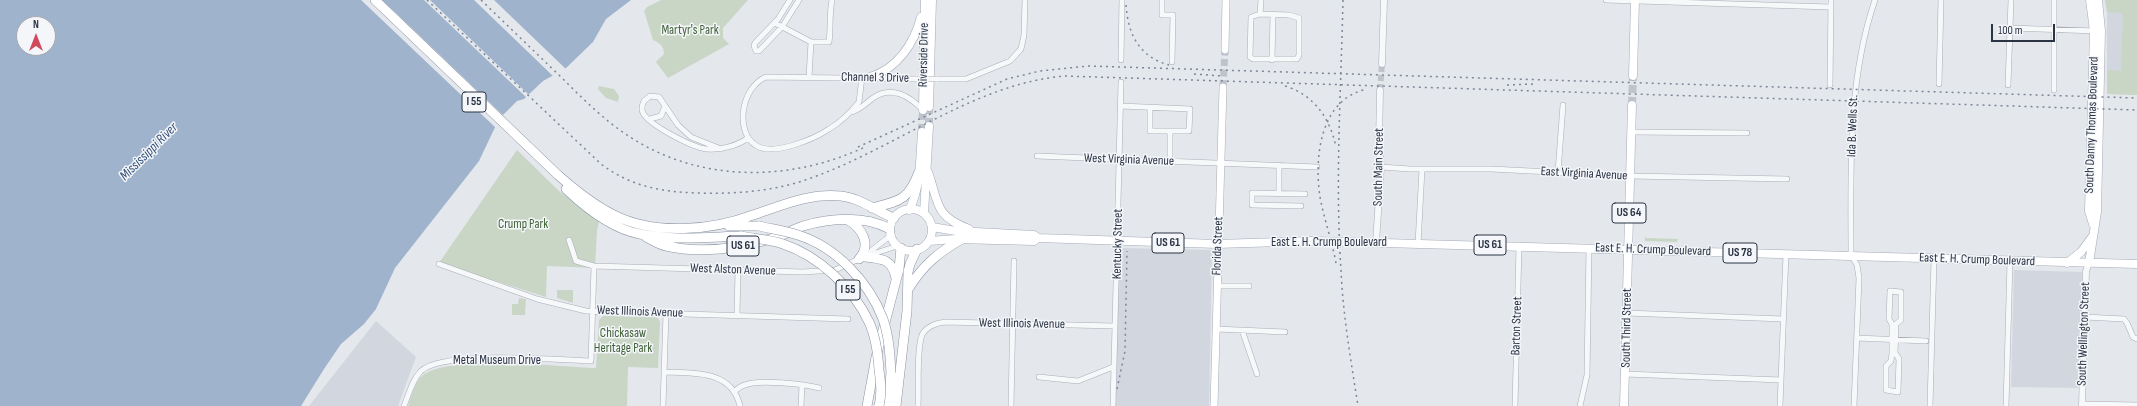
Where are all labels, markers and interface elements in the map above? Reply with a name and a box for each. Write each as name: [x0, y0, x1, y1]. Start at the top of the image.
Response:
north arrow: [16, 16, 56, 56]
scale bar: [1993, 16, 2057, 42]
text: N: [33, 18, 39, 31]
park label: Martyr's Park: [661, 23, 719, 39]
street label: Riverside Drive: [916, 23, 932, 87]
text: 100 m: [1998, 23, 2023, 38]
street label: South Danny Thomas Boulevard: [2082, 56, 2102, 194]
street label: Channel 3 Drive: [841, 70, 909, 86]
road number: I 55: [462, 92, 486, 112]
street label: Ida B. Wells St.: [1844, 95, 1862, 157]
water label: Mississippi River: [117, 120, 181, 184]
street label: South Main Street: [1371, 128, 1387, 206]
street label: West Virginia Avenue: [1084, 151, 1174, 169]
street label: East Virginia Avenue: [1540, 164, 1628, 184]
road number: US 64: [1612, 203, 1646, 223]
street label: Kentucky Street: [1110, 209, 1126, 279]
street label: Florida Street: [1209, 216, 1227, 276]
park label: Crump Park: [498, 217, 548, 233]
road number: US 61: [1152, 233, 1184, 253]
street label: East E. H. Crump Boulevard: [1271, 235, 1387, 251]
road number: US 61: [1474, 235, 1506, 255]
road number: US 61: [727, 236, 759, 256]
street label: East E. H. Crump Boulevard: [1595, 240, 1711, 260]
road number: US 78: [1723, 243, 1757, 263]
street label: East E. H. Crump Boulevard: [1919, 250, 2035, 270]
street label: West Alston Avenue: [690, 261, 776, 279]
road number: I 55: [836, 280, 860, 300]
street label: South Wellington Street: [2074, 282, 2094, 386]
street label: South Third Street: [1619, 288, 1635, 368]
street label: Barton Street: [1508, 296, 1526, 356]
street label: West Illinois Avenue: [597, 303, 683, 321]
street label: West Illinois Avenue: [979, 315, 1065, 333]
park label: Chickasaw Heritage Park: [594, 326, 652, 357]
street label: Metal Museum Drive: [453, 353, 541, 369]

